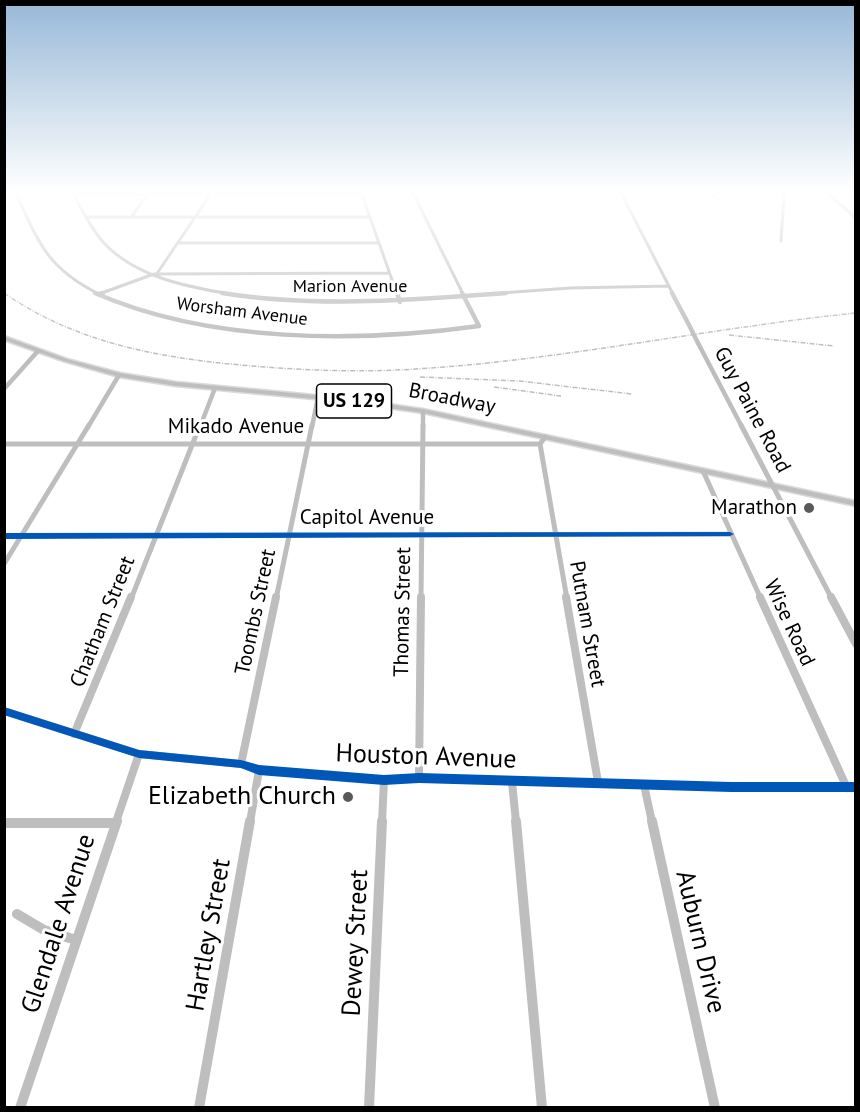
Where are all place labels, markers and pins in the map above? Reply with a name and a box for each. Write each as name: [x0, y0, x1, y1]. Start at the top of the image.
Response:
place label: Marathon: [711, 495, 797, 521]
marker: Marathon: [802, 501, 816, 515]
place label: Elizabeth Church: [148, 781, 336, 813]
marker: Elizabeth Church: [341, 790, 355, 804]

